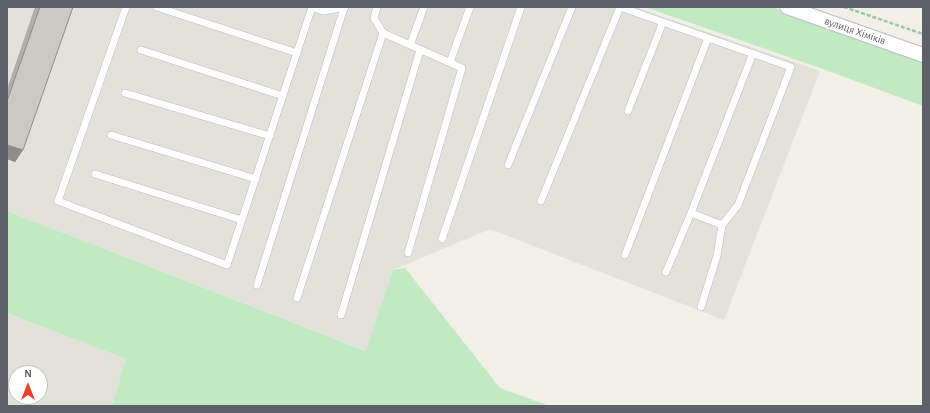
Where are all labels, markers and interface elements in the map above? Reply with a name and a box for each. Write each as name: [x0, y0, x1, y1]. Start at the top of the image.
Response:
street label: вулиця Хіміків: [823, 14, 887, 48]
north arrow: [8, 365, 48, 405]
text: N: [24, 368, 32, 379]

